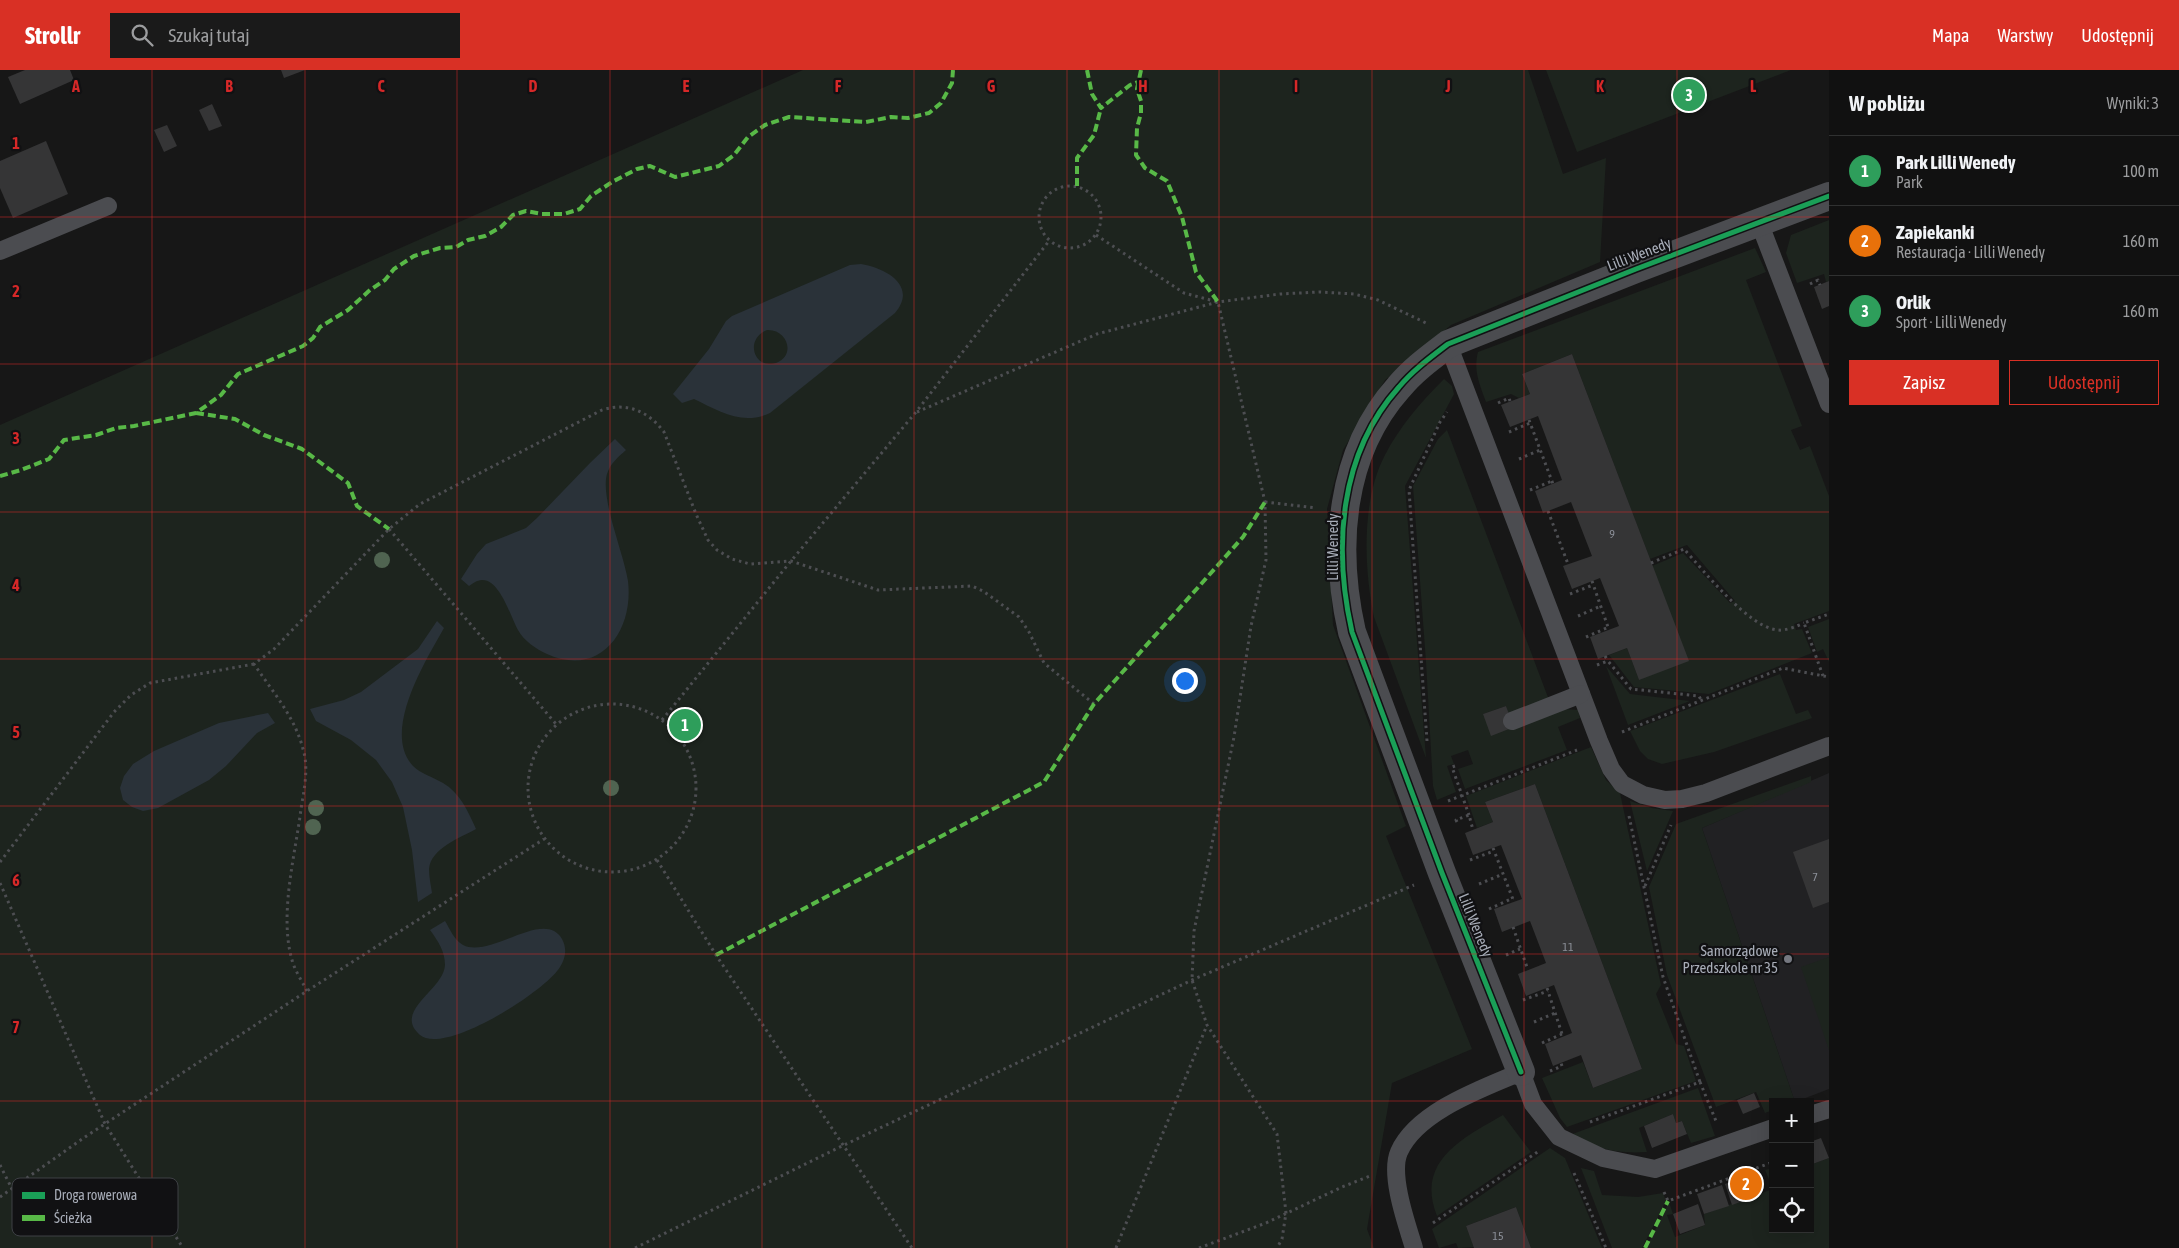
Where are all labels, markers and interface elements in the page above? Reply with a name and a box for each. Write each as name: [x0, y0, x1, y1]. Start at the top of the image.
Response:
search box: [110, 13, 460, 58]
icon: search: [128, 21, 156, 49]
text: Strollr: [25, 22, 80, 49]
text: Szukaj tutaj: [168, 24, 250, 46]
text: Mapa: [1932, 25, 1969, 46]
text: Warstwy: [1997, 25, 2053, 46]
text: Udostępnij: [2081, 25, 2154, 46]
pin: 3: [1673, 76, 1705, 114]
text: A: [71, 77, 80, 95]
text: B: [225, 77, 233, 95]
text: C: [377, 77, 385, 95]
text: D: [529, 77, 538, 95]
text: E: [683, 77, 690, 95]
text: F: [835, 77, 842, 95]
text: G: [987, 77, 996, 95]
text: H: [1138, 77, 1148, 95]
text: I: [1294, 77, 1298, 95]
text: J: [1444, 77, 1451, 95]
text: K: [1596, 77, 1604, 95]
text: L: [1750, 77, 1757, 95]
text: W pobliżu: [1849, 91, 1925, 115]
text: Wyniki: 3: [2107, 94, 2159, 112]
text: 1: [12, 134, 20, 152]
text: Park Lilli Wenedy: [1896, 151, 2016, 173]
text: 1: [1861, 162, 1869, 180]
text: 100 m: [2123, 162, 2159, 180]
text: Park: [1896, 173, 1923, 191]
text: Zapiekanki: [1896, 221, 1974, 243]
text: 2: [1861, 232, 1869, 250]
text: 160 m: [2123, 232, 2159, 250]
street label: Lilli Wenedy: [1605, 234, 1673, 274]
text: Restauracja · Lilli Wenedy: [1896, 243, 2045, 261]
text: 2: [12, 282, 20, 300]
text: Orlik: [1896, 291, 1930, 313]
text: 3: [1861, 302, 1869, 320]
text: 160 m: [2123, 302, 2159, 320]
text: Sport · Lilli Wenedy: [1896, 313, 2007, 331]
button: Zapisz: [1849, 360, 1999, 405]
button: Udostępnij: [2009, 360, 2159, 405]
text: 3: [12, 429, 20, 447]
street label: Lilli Wenedy: [1324, 513, 1341, 581]
house number: 9: [1609, 527, 1615, 541]
text: 4: [11, 576, 20, 594]
your location: [1172, 668, 1198, 694]
pin: 1: [669, 706, 701, 744]
text: 5: [12, 723, 20, 741]
house number: 7: [1812, 870, 1818, 884]
text: 6: [12, 871, 20, 889]
street label: Lilli Wenedy: [1456, 891, 1496, 959]
house number: 11: [1562, 940, 1574, 954]
place label: Samorządowe Przedszkole nr 35: [1683, 942, 1778, 976]
marker: Samorządowe Przedszkole nr 35: [1782, 953, 1794, 965]
text: 7: [12, 1018, 20, 1036]
map controls: [1769, 1098, 1814, 1233]
button: +: [1769, 1098, 1814, 1143]
button: −: [1769, 1143, 1814, 1188]
pin: 2: [1730, 1165, 1762, 1203]
legend: [12, 1178, 178, 1236]
text: Droga rowerowa: [54, 1187, 137, 1203]
button: locate: [1769, 1188, 1814, 1233]
text: Ścieżka: [54, 1209, 92, 1226]
house number: 15: [1492, 1229, 1504, 1243]

